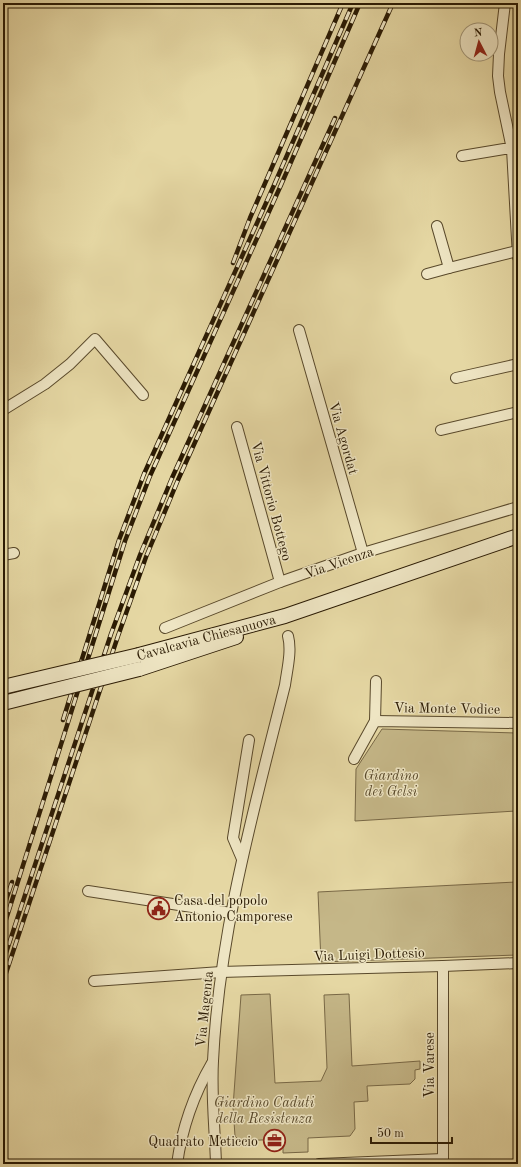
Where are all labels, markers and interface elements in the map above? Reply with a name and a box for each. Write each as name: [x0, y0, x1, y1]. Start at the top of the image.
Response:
north arrow: [459, 22, 499, 62]
text: N: [473, 28, 483, 39]
street label: Via Agordat: [326, 400, 360, 476]
street label: Via Vittorio Bottego: [248, 440, 294, 563]
street label: Via Vicenza: [303, 545, 376, 581]
street label: Cavalcavia Chiesanuova: [135, 613, 278, 663]
street label: Via Monte Vodice: [394, 701, 500, 717]
park label: Giardino dei Gelsi: [363, 769, 419, 799]
place label: Casa del popolo Antonio Camporese: [174, 894, 293, 924]
public building icon: Casa del popolo Antonio Camporese: [146, 895, 172, 921]
street label: Via Luigi Dottesio: [313, 946, 425, 964]
street label: Via Magenta: [194, 970, 216, 1048]
street label: Via Varese: [423, 1032, 437, 1098]
park label: Giardino Caduti della Resistenza: [214, 1096, 315, 1126]
scale bar: [371, 1119, 452, 1145]
text: 50 m: [377, 1127, 404, 1140]
office icon: Quadrato Meticcio: [261, 1128, 287, 1154]
place label: Quadrato Meticcio: [148, 1135, 258, 1149]

